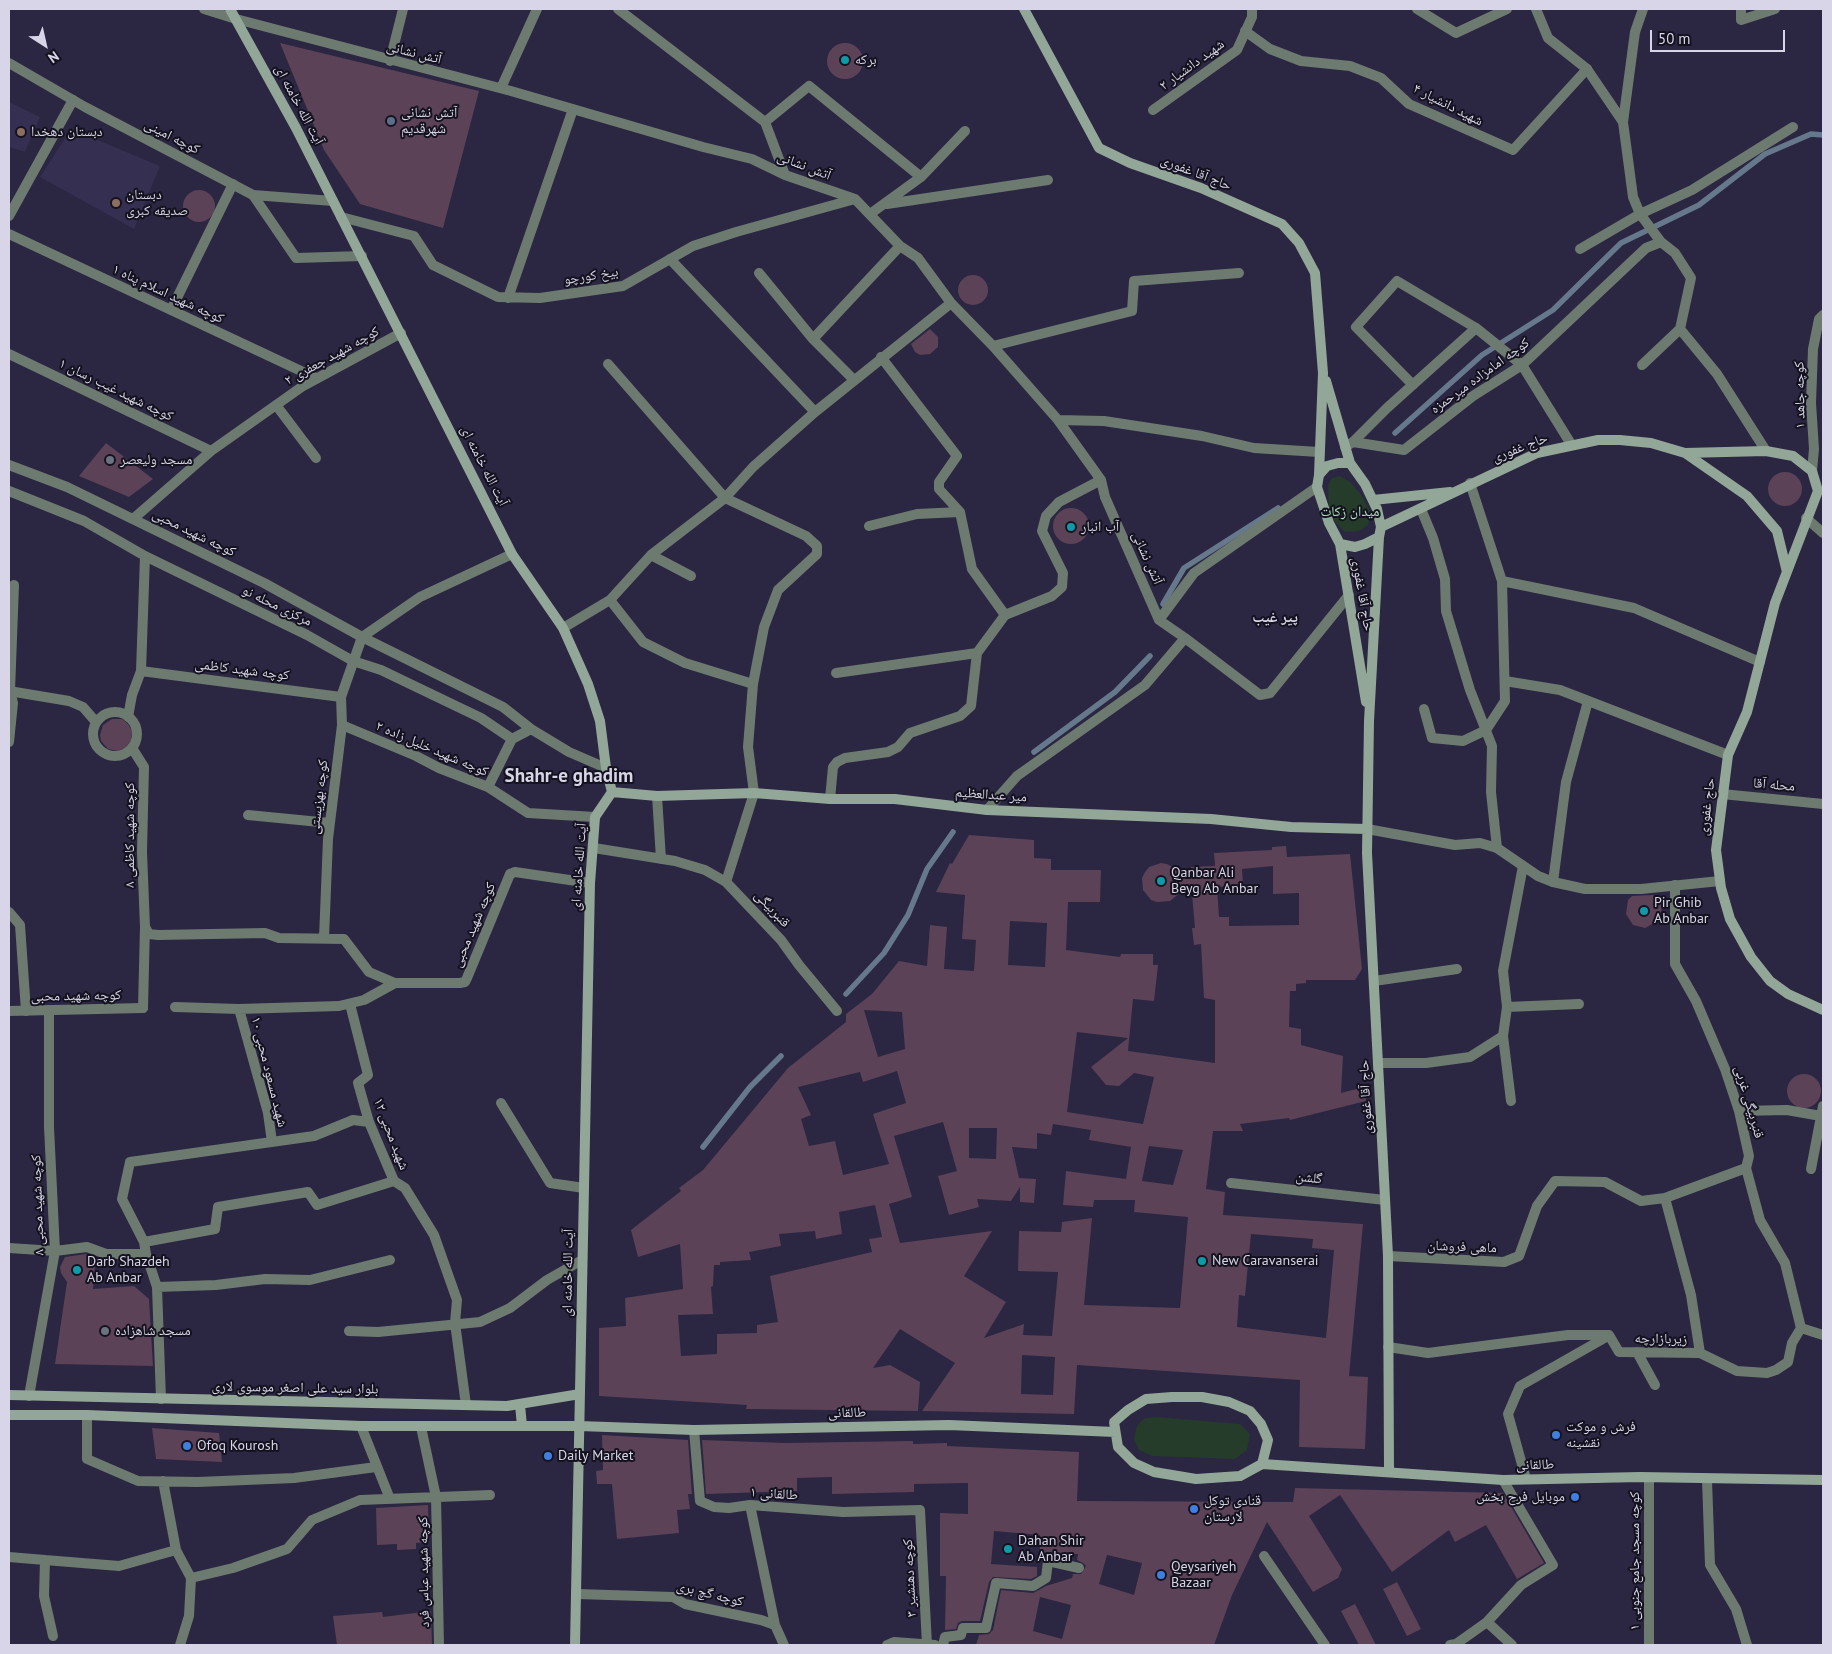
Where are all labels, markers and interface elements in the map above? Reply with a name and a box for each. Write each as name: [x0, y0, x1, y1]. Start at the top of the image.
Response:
north arrow: [20, 20, 70, 70]
scale bar: [1652, 20, 1787, 52]
text: 50 m: [1658, 29, 1691, 48]
street label: شهید دانشیار ۲: [1156, 36, 1228, 94]
street label: آتش نشانی: [385, 38, 443, 68]
text: N: [45, 47, 63, 67]
place label: برکه: [855, 52, 877, 68]
marker: برکه: [839, 54, 851, 66]
street label: آیت الله خامنه ای: [271, 62, 327, 148]
street label: شهید دانشیار ۴: [1410, 80, 1486, 130]
place label: آتش نشانی شهرقدیم: [401, 105, 457, 138]
marker: آتش نشانی شهرقدیم: [385, 115, 397, 127]
street label: کوچه امینی: [142, 116, 202, 158]
place label: دبستان دهخدا: [31, 124, 103, 140]
marker: دبستان دهخدا: [15, 126, 27, 138]
street label: آتش نشانی: [775, 148, 833, 184]
street label: حاج آقا غفوری: [1158, 152, 1234, 194]
place label: دبستان صدیقه کبری: [126, 187, 188, 220]
marker: دبستان صدیقه کبری: [110, 197, 122, 209]
street label: کوچه شهید اسلام پناه ۱: [110, 261, 226, 327]
street label: بیخ کورچو: [562, 263, 620, 289]
street label: کوچه شهید جعفری ۲: [282, 323, 382, 389]
street label: کوچه امامزاده میرحمزه: [1427, 334, 1533, 418]
street label: کوچه شهید غیب رسان ۱: [56, 355, 176, 425]
street label: کوچه جاهد ۱: [1791, 361, 1809, 429]
street label: آیت الله خامنه ای: [457, 423, 511, 509]
street label: حاج غفوری: [1490, 430, 1550, 466]
place label: مسجد ولیعصر: [120, 452, 192, 468]
marker: مسجد ولیعصر: [104, 454, 116, 466]
park label: میدان زکات: [1321, 504, 1379, 520]
street label: کوچه شهید محبی: [150, 506, 238, 560]
place label: آب انبار: [1081, 519, 1119, 535]
marker: آب انبار: [1065, 521, 1077, 533]
street label: آتش نشانی: [1128, 529, 1166, 587]
street label: حاج آقا غفوری: [1347, 556, 1377, 632]
street label: مرکزی محله نو: [239, 582, 315, 630]
district label: پیر غیب: [1252, 609, 1298, 627]
street label: کوچه شهید کاظمی: [194, 656, 290, 684]
street label: کوچه شهید خلیل زاده ۲: [373, 718, 491, 780]
street label: کوچه بهزیستی: [306, 759, 332, 835]
district label: Shahr-e ghadim: [505, 766, 633, 788]
street label: محله آقا: [1752, 775, 1796, 795]
street label: حاج غفوری: [1695, 777, 1719, 837]
street label: کوچه شهید کاظمی ۸: [122, 782, 138, 888]
street label: میر عبدالعظیم: [955, 784, 1027, 806]
street label: آیت الله خامنه ای: [568, 822, 590, 912]
place label: Qanbar Ali Beyg Ab Anbar: [1171, 865, 1258, 898]
marker: Qanbar Ali Beyg Ab Anbar: [1155, 875, 1167, 887]
street label: کوچه شهید محبی: [449, 880, 499, 970]
street label: قنبربیگی: [751, 887, 793, 931]
place label: Pir Ghib Ab Anbar: [1654, 895, 1709, 928]
marker: Pir Ghib Ab Anbar: [1638, 905, 1650, 917]
street label: کوچه شهید محبی: [31, 987, 121, 1005]
street label: شهید مسعود محبی ۱۰: [247, 1015, 291, 1129]
street label: حاج آقا غفوری: [1356, 1059, 1376, 1135]
street label: قنبربیگی غربی: [1731, 1064, 1767, 1140]
street label: شهید محبی ۱۲: [370, 1096, 412, 1172]
street label: کوچه شهید محبی ۸: [28, 1154, 48, 1256]
street label: گلشن: [1295, 1168, 1323, 1188]
street label: آیت الله خامنه ای: [559, 1229, 577, 1317]
street label: ماهی فروشان: [1427, 1237, 1497, 1257]
place label: New Caravanserai: [1212, 1253, 1319, 1269]
place label: Darb Shazdeh Ab Anbar: [87, 1254, 170, 1286]
marker: New Caravanserai: [1196, 1255, 1208, 1267]
marker: Darb Shazdeh Ab Anbar: [71, 1264, 83, 1276]
place label: مسجد شاهزاده: [115, 1323, 191, 1339]
marker: مسجد شاهزاده: [99, 1325, 111, 1337]
street label: زیربازارچه: [1635, 1330, 1687, 1348]
street label: بلوار سید علی اصغر موسوی لاری: [212, 1378, 378, 1398]
street label: طالقانی: [828, 1404, 866, 1422]
place label: فرش و موکت نقشینه: [1566, 1419, 1636, 1451]
marker: فرش و موکت نقشینه: [1550, 1429, 1562, 1441]
place label: Ofoq Kourosh: [197, 1438, 278, 1454]
marker: Ofoq Kourosh: [181, 1440, 193, 1452]
place label: Daily Market: [558, 1448, 633, 1464]
marker: Daily Market: [542, 1450, 554, 1462]
street label: طالقانی: [1516, 1456, 1554, 1474]
street label: طالقانی ۱: [749, 1484, 799, 1504]
place label: موبایل فرح بخش: [1476, 1489, 1565, 1505]
marker: موبایل فرح بخش: [1569, 1491, 1581, 1503]
street label: کوچه مسجد جامع جنوبی ۱: [1627, 1492, 1643, 1630]
place label: قنادی توکل لارستان: [1204, 1493, 1261, 1525]
marker: قنادی توکل لارستان: [1188, 1503, 1200, 1515]
street label: کوچه شهید عباس فرد: [415, 1516, 433, 1628]
place label: Dahan Shir Ab Anbar: [1018, 1533, 1084, 1565]
street label: کوچه دهنشیر ۳: [900, 1538, 920, 1618]
marker: Dahan Shir Ab Anbar: [1002, 1543, 1014, 1555]
place label: Qeysariyeh Bazaar: [1171, 1559, 1236, 1591]
marker: Qeysariyeh Bazaar: [1155, 1569, 1167, 1581]
street label: کوچه گچ بری: [675, 1578, 745, 1610]

